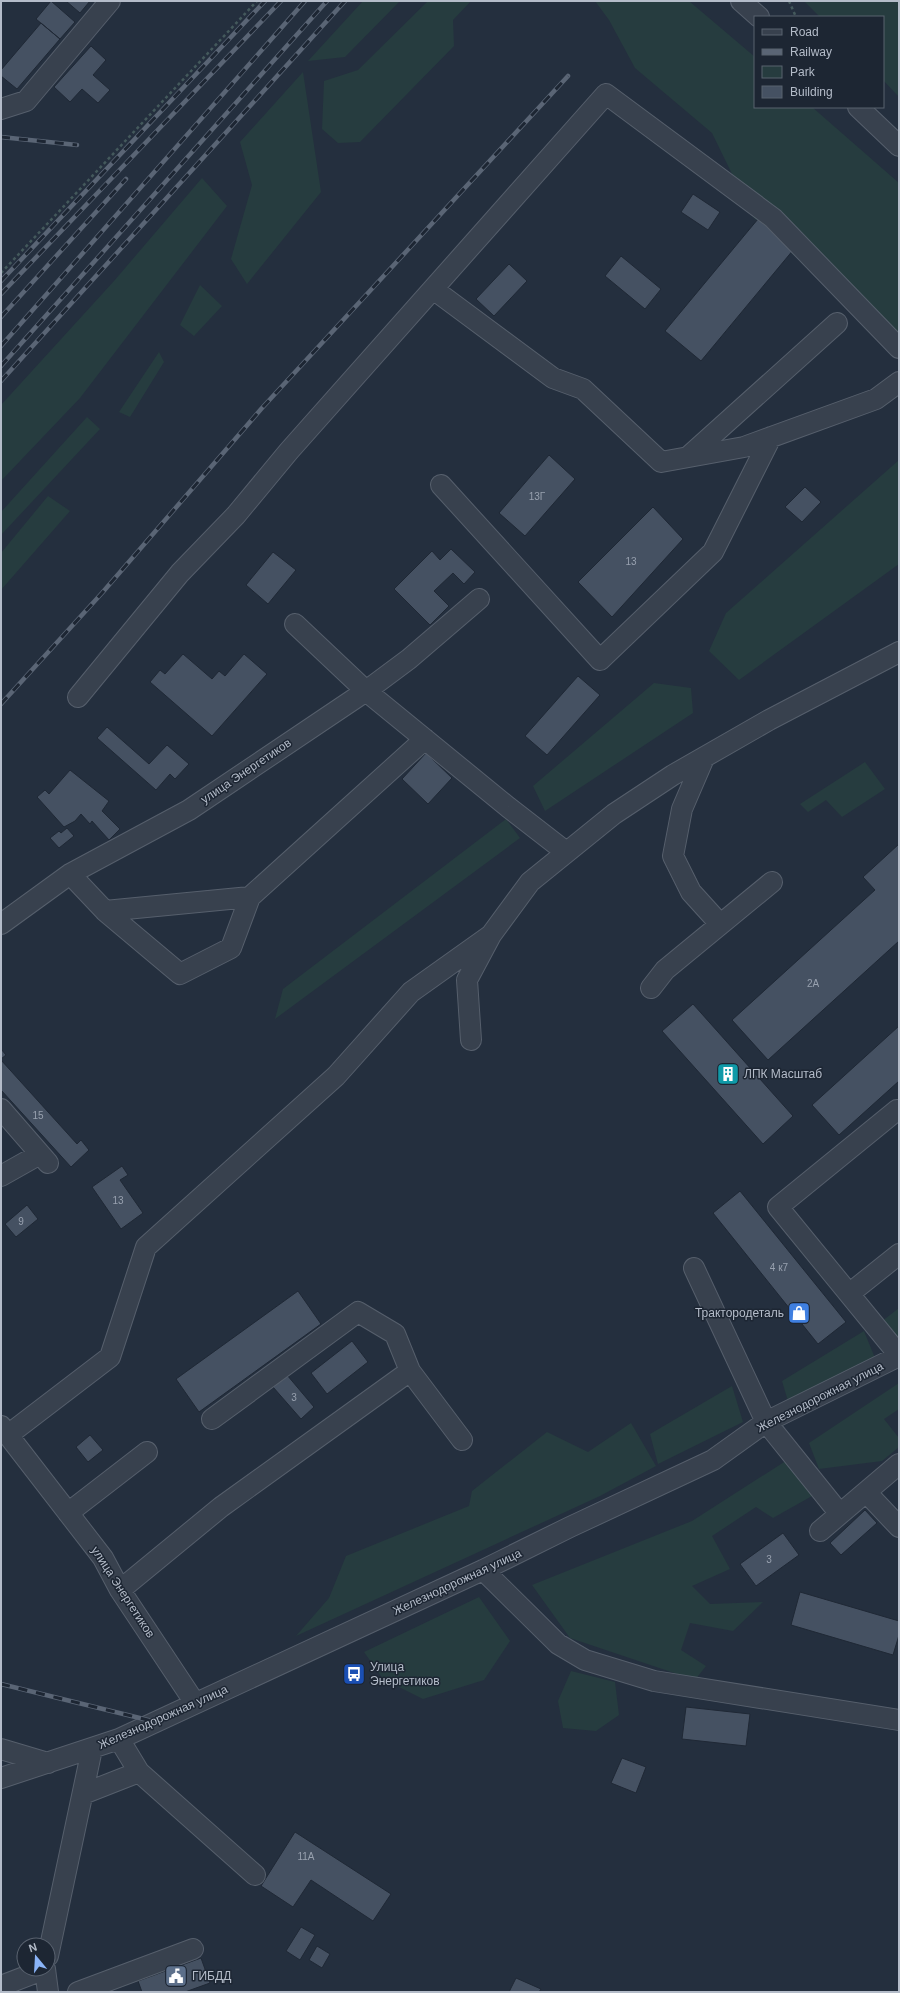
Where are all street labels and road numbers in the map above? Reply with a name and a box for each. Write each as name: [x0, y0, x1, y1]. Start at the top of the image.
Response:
street label: улица Энергетиков: [198, 736, 294, 806]
street label: Железнодорожная улица: [754, 1359, 886, 1435]
street label: улица Энергетиков: [88, 1544, 158, 1640]
street label: Железнодорожная улица: [391, 1546, 524, 1618]
street label: Железнодорожная улица: [96, 1682, 230, 1752]

